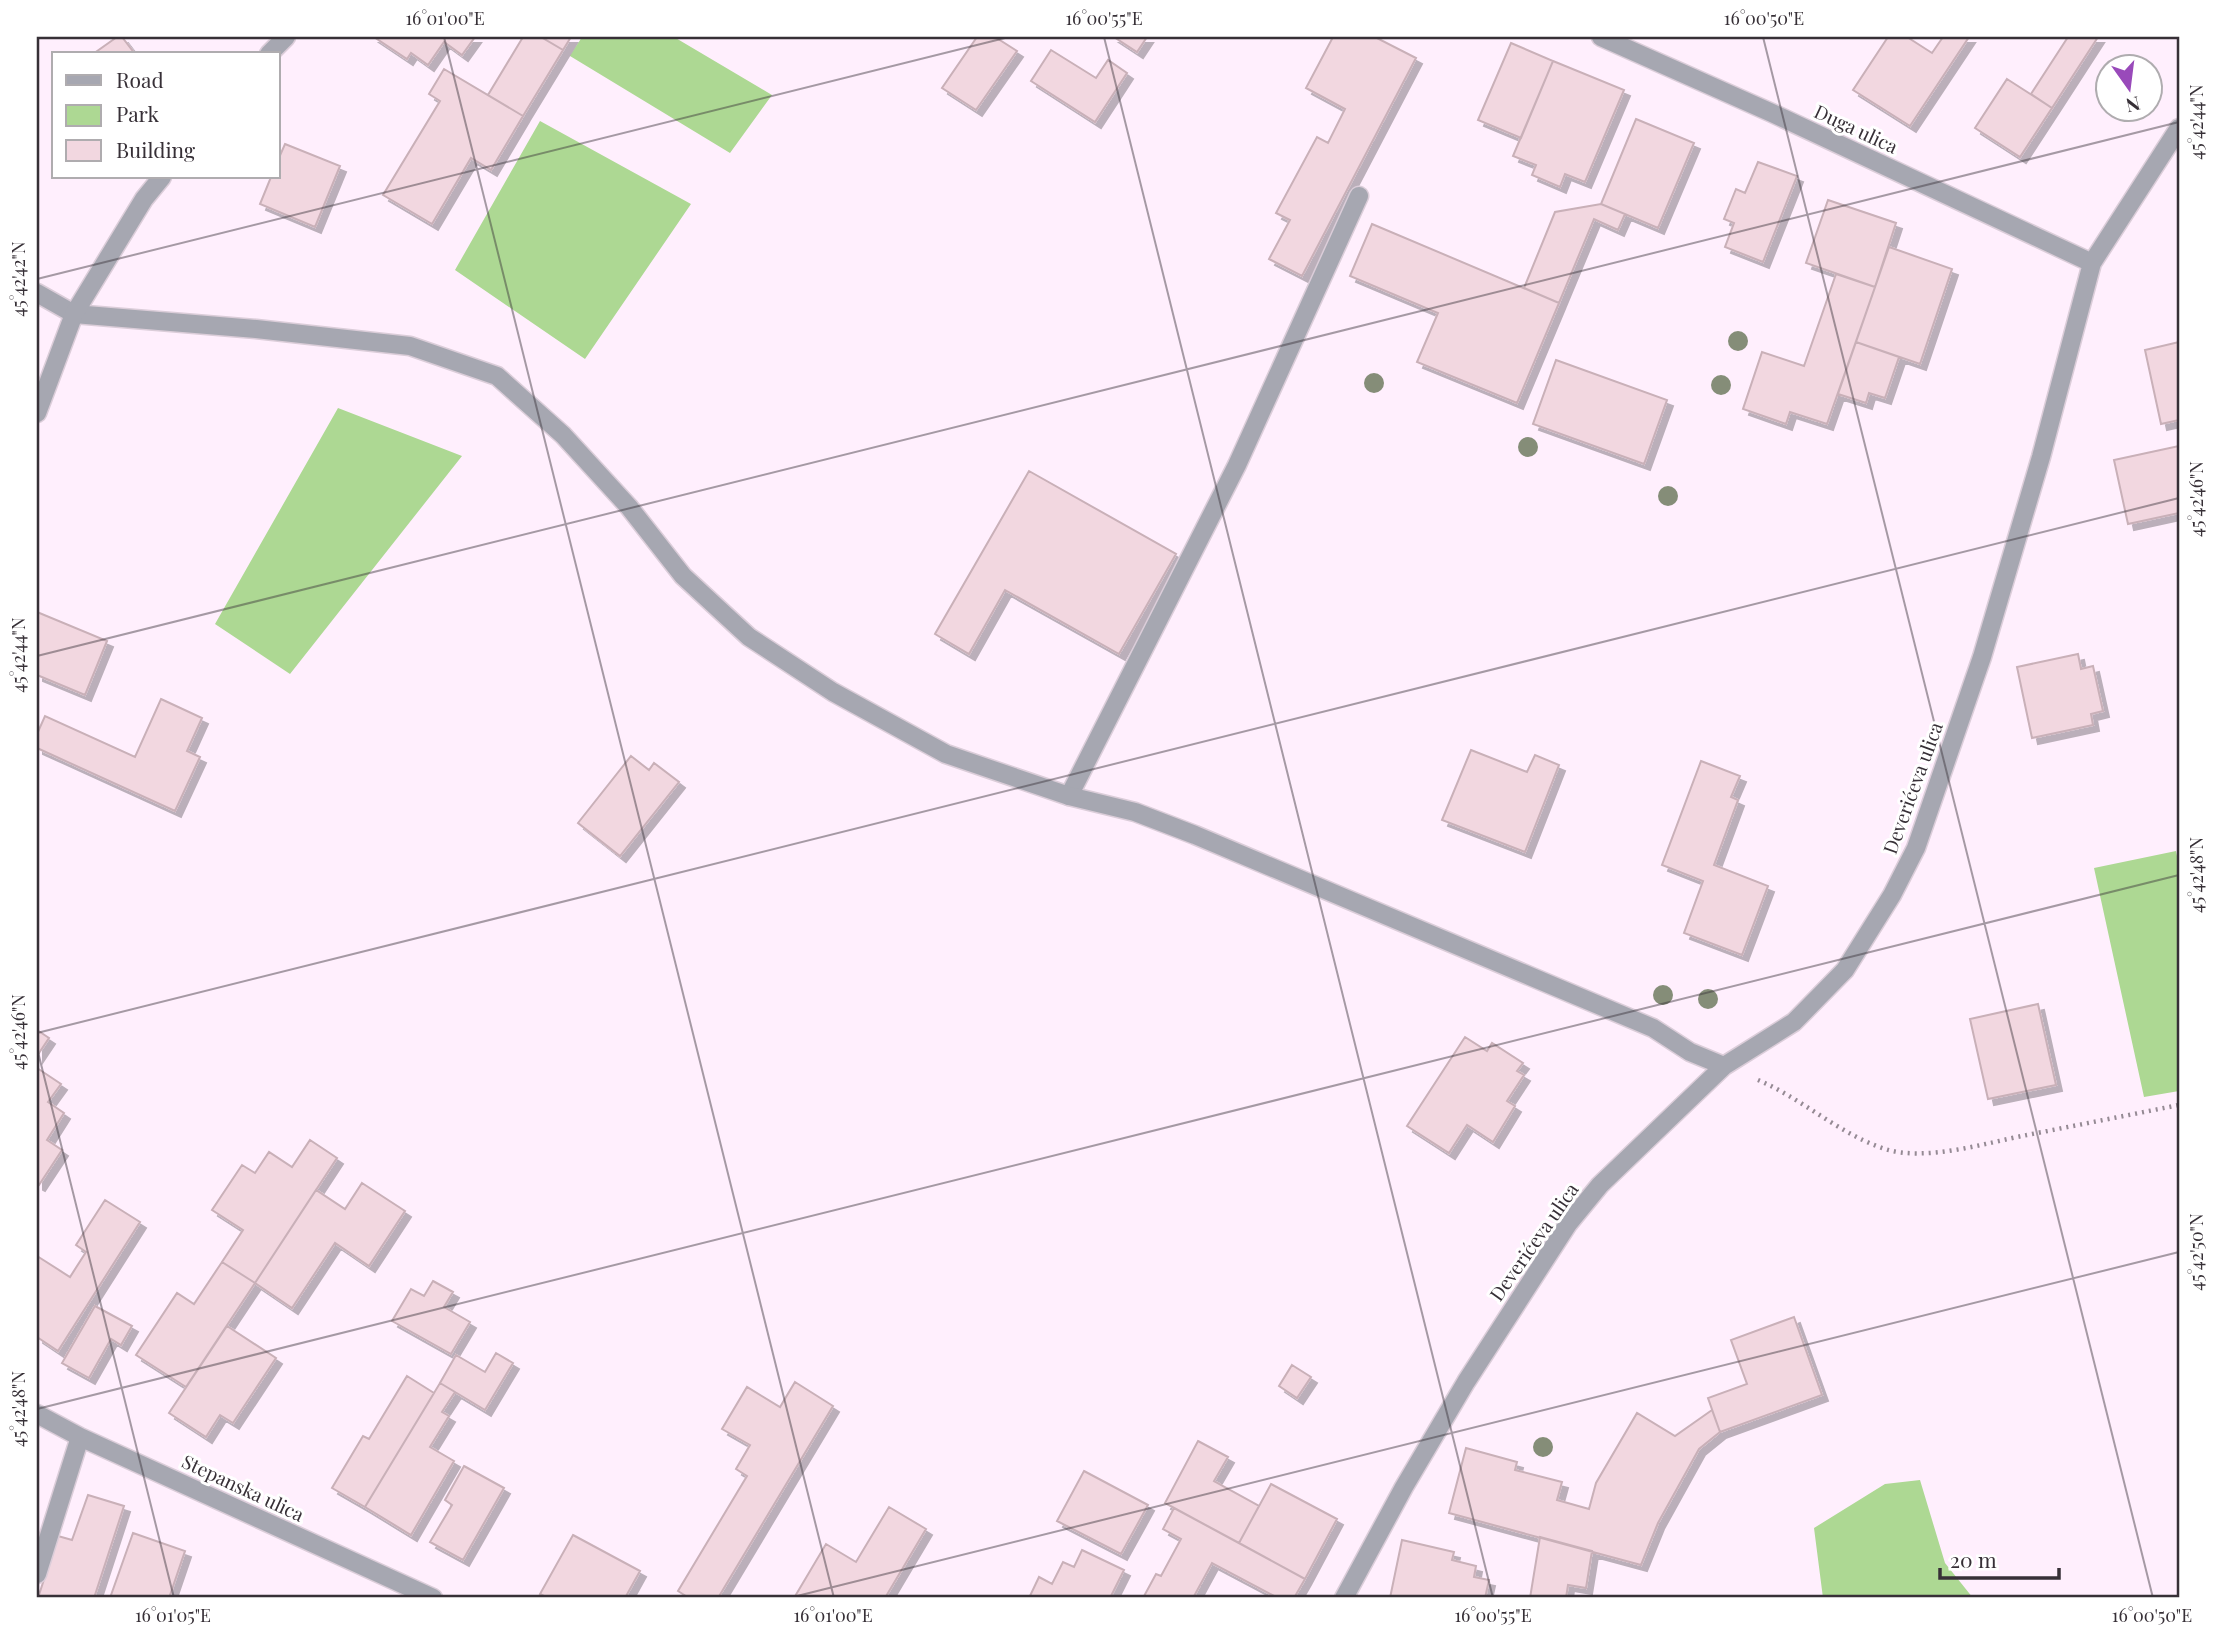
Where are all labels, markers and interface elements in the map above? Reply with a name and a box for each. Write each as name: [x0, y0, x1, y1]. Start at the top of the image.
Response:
text: 16°01'00"E: [405, 6, 485, 30]
text: 16°00'55"E: [1065, 6, 1143, 30]
text: 16°00'50"E: [1724, 6, 1804, 30]
legend: [52, 52, 280, 178]
north arrow: [2094, 52, 2164, 122]
text: Road: [116, 65, 164, 93]
text: 45°42'44"N: [2184, 84, 2208, 160]
text: N: [2123, 91, 2143, 120]
street label: Duga ulica: [1810, 97, 1903, 159]
text: Park: [116, 99, 160, 127]
text: Building: [116, 135, 195, 163]
text: 45°42'42"N: [6, 241, 30, 317]
text: 45°42'46"N: [2184, 461, 2208, 537]
text: 45°42'44"N: [6, 617, 30, 693]
street label: Deverićeva ulica: [1876, 718, 1948, 857]
text: 45°42'48"N: [2184, 837, 2208, 913]
text: 45°42'46"N: [6, 994, 30, 1070]
street label: Deverićeva ulica: [1483, 1177, 1584, 1306]
text: 45°42'50"N: [2184, 1213, 2208, 1291]
text: 45°42'48"N: [6, 1371, 30, 1447]
street label: Stepanska ulica: [178, 1447, 309, 1527]
scale bar: [1940, 1537, 2058, 1581]
text: 20 m: [1950, 1545, 1997, 1573]
text: 16°01'05"E: [135, 1603, 211, 1627]
text: 16°01'00"E: [793, 1603, 873, 1627]
text: 16°00'55"E: [1454, 1603, 1532, 1627]
text: 16°00'50"E: [2112, 1603, 2192, 1627]

